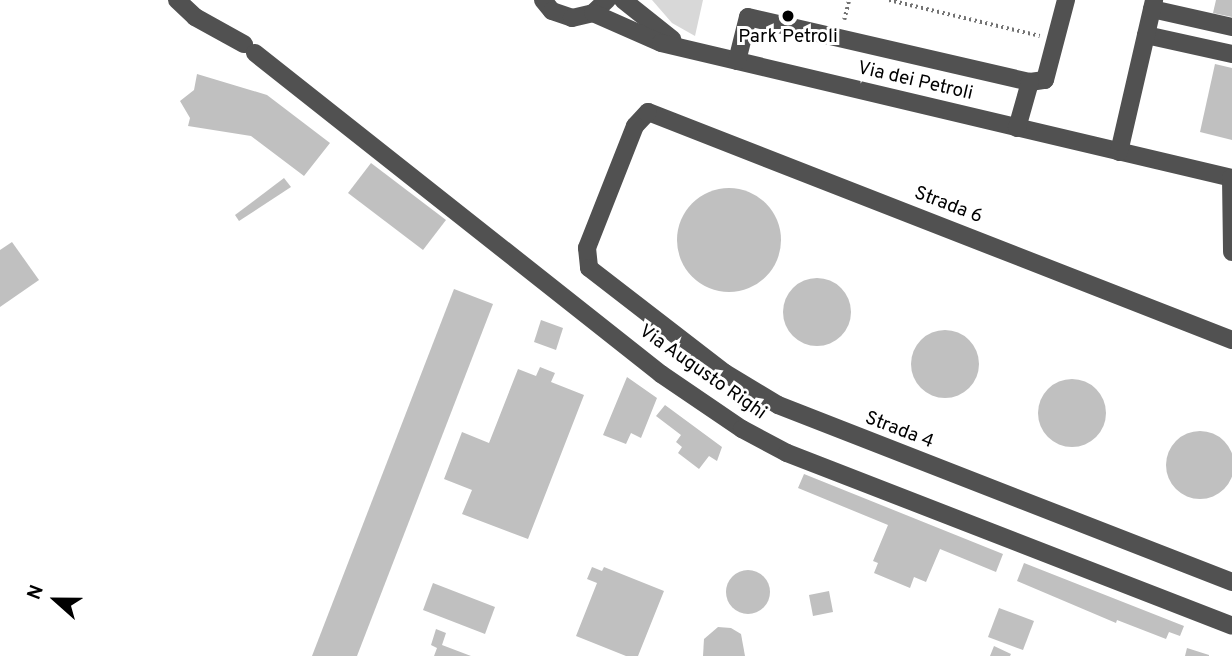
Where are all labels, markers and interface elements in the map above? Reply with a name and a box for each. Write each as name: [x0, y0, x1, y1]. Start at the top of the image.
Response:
marker: Park Petroli: [780, 8, 796, 24]
place label: Park Petroli: [738, 27, 838, 49]
street label: Via dei Petroli: [855, 58, 975, 106]
street label: Strada 6: [911, 183, 985, 229]
street label: Via Augusto Righi: [634, 320, 770, 426]
street label: Strada 4: [861, 407, 937, 455]
north arrow: [21, 565, 91, 635]
text: N: [23, 582, 50, 603]

